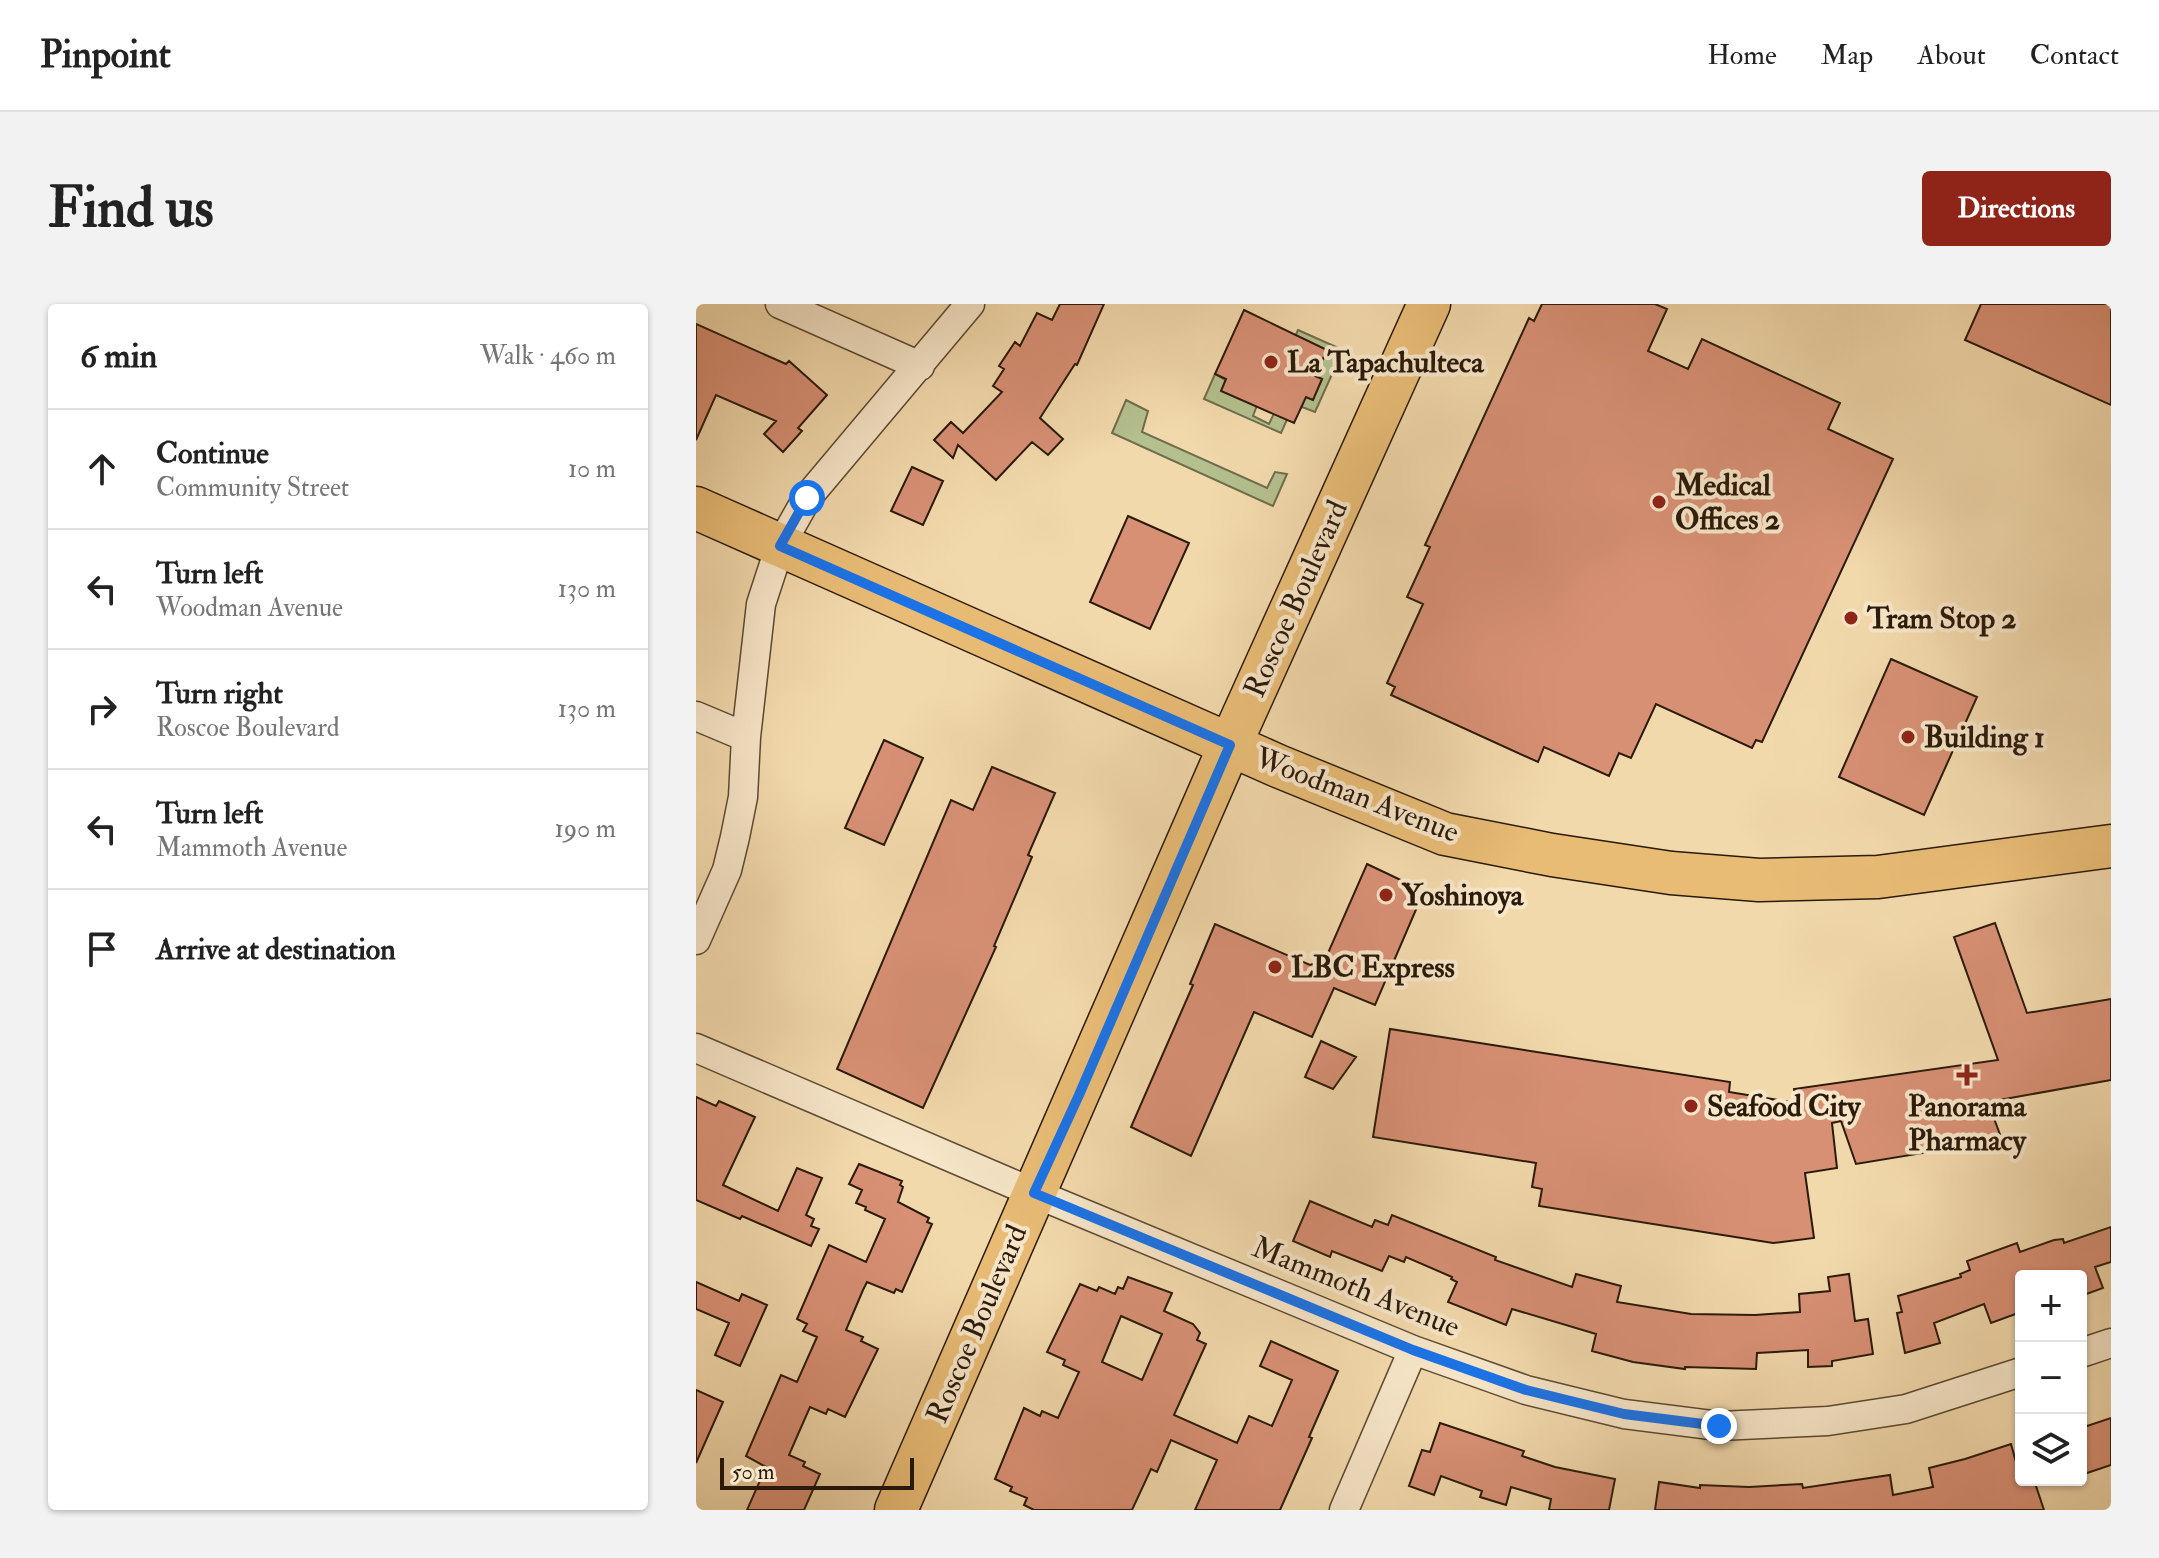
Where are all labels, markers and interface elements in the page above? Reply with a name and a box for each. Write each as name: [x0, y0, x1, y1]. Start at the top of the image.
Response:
text: Pinpoint: [40, 31, 171, 79]
text: Home: [1707, 38, 1777, 73]
text: Map: [1821, 38, 1873, 73]
text: About: [1917, 38, 1986, 73]
text: Contact: [2030, 38, 2119, 73]
button: Directions: [1922, 171, 2111, 246]
text: Find us: [48, 173, 214, 244]
text: 6 min: [80, 335, 157, 378]
text: Walk · 460 m: [480, 340, 616, 372]
place label: La Tapachulteca: [1287, 344, 1485, 381]
marker: La Tapachulteca: [1262, 353, 1280, 371]
text: Continue: [156, 435, 269, 472]
icon: ahead: [80, 447, 124, 491]
text: 10 m: [568, 453, 616, 485]
place label: Medical Offices 2: [1674, 467, 1780, 538]
text: Community Street: [156, 472, 349, 504]
route start: [789, 480, 825, 516]
marker: Medical Offices 2: [1650, 493, 1668, 511]
street label: Roscoe Boulevard: [1236, 495, 1356, 703]
text: Turn left: [156, 555, 263, 592]
icon: left: [80, 567, 124, 611]
text: 130 m: [558, 573, 616, 605]
text: Woodman Avenue: [156, 592, 343, 624]
place label: Tram Stop 2: [1866, 600, 2017, 637]
marker: Tram Stop 2: [1842, 609, 1860, 627]
text: Turn right: [156, 675, 283, 712]
icon: right: [80, 687, 124, 731]
text: 130 m: [558, 693, 616, 725]
text: Roscoe Boulevard: [156, 712, 340, 744]
place label: Building 1: [1924, 719, 2045, 756]
marker: Building 1: [1899, 728, 1917, 746]
street label: Woodman Avenue: [1249, 739, 1464, 851]
text: Turn left: [156, 795, 263, 832]
icon: left: [80, 807, 124, 851]
text: 190 m: [555, 813, 616, 845]
text: Mammoth Avenue: [156, 832, 347, 864]
place label: Yoshinoya: [1401, 877, 1525, 914]
marker: Yoshinoya: [1377, 886, 1395, 904]
icon: arrive: [80, 927, 124, 971]
text: Arrive at destination: [156, 931, 396, 968]
place label: LBC Express: [1291, 949, 1455, 986]
marker: LBC Express: [1266, 958, 1284, 976]
marker: Panorama Pharmacy: [1958, 1066, 1976, 1084]
place label: Seafood City: [1707, 1088, 1862, 1125]
place label: Panorama Pharmacy: [1908, 1088, 2028, 1159]
marker: Seafood City: [1682, 1097, 1700, 1115]
street label: Roscoe Boulevard: [919, 1219, 1036, 1429]
street label: Mammoth Avenue: [1247, 1229, 1465, 1345]
map controls: [2015, 1270, 2087, 1486]
button: +: [2015, 1270, 2087, 1342]
button: −: [2015, 1342, 2087, 1414]
route end: [1701, 1408, 1737, 1444]
button: layers: [2015, 1414, 2087, 1486]
scale bar: [720, 1454, 914, 1490]
text: 50 m: [732, 1458, 774, 1486]

